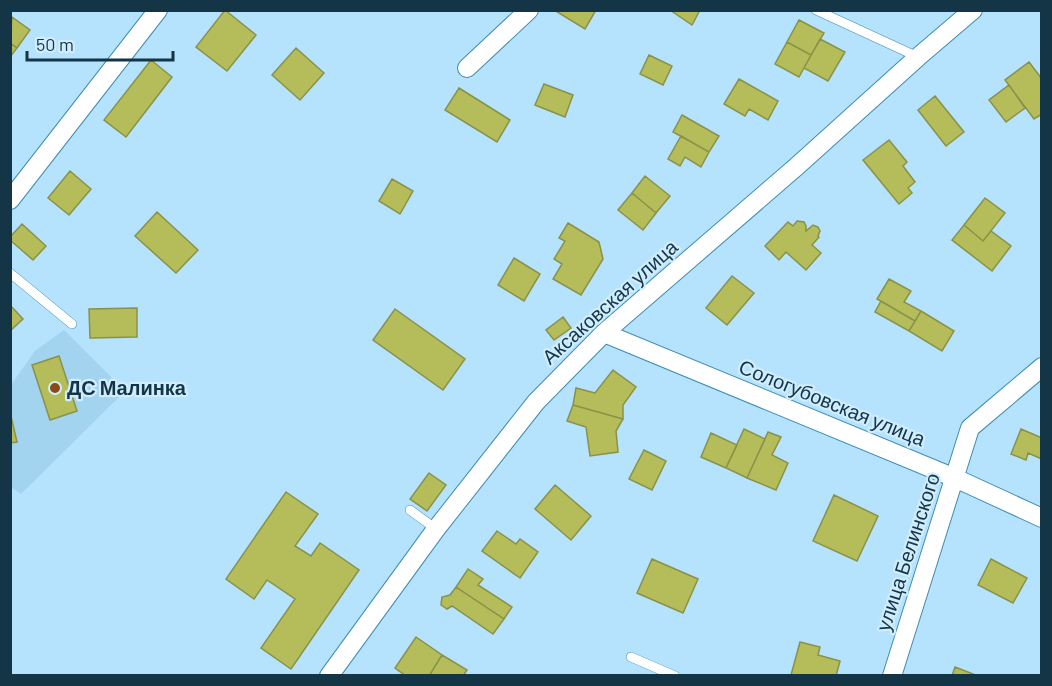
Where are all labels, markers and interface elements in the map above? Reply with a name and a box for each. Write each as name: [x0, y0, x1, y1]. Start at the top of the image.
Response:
scale bar: [27, 24, 172, 62]
text: 50 m: [36, 33, 74, 55]
street label: Аксаковская улица: [537, 234, 683, 368]
street label: Сологубовская улица: [736, 354, 930, 451]
place label: ДС Малинка: [67, 375, 187, 399]
marker: ДС Малинка: [48, 381, 62, 395]
street label: улица Белинского: [870, 470, 944, 634]

